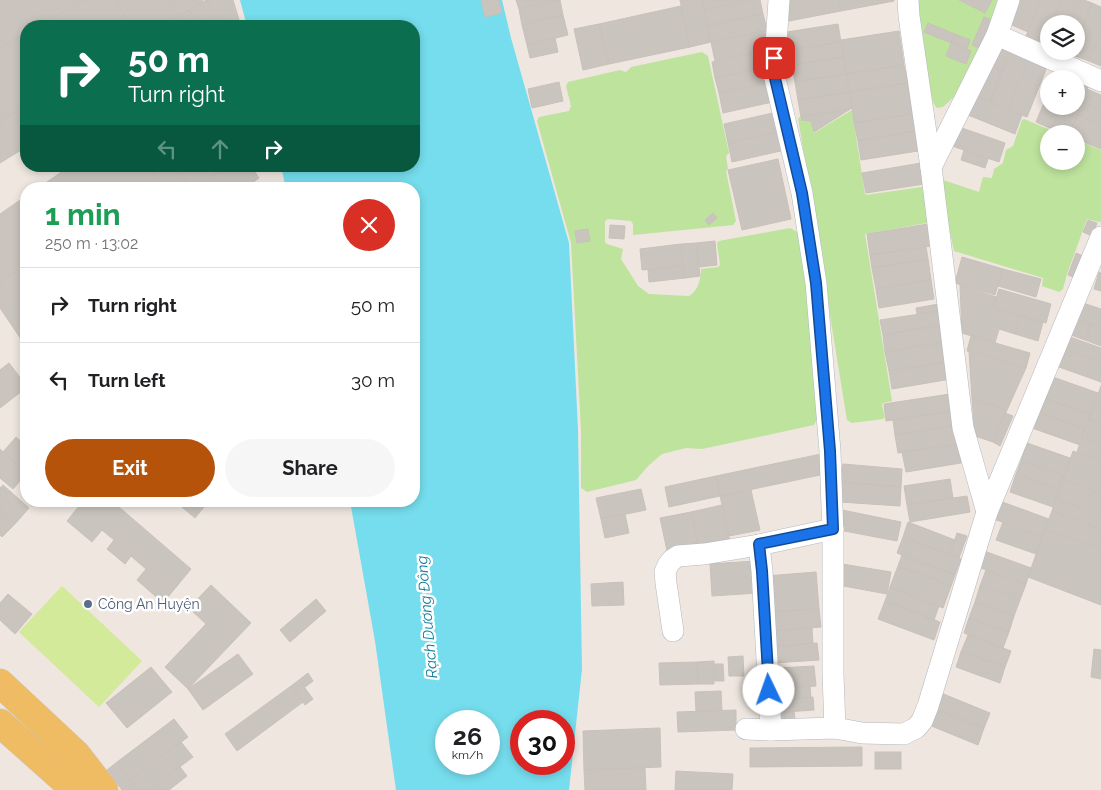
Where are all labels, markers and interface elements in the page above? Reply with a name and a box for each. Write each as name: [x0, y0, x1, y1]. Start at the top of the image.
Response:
map controls: [1040, 15, 1085, 170]
button: layers: [1040, 15, 1085, 60]
pin: [753, 37, 795, 79]
text: 50 m: [128, 39, 210, 80]
icon: right: [45, 40, 110, 105]
icon: arrive: [760, 44, 788, 72]
button: +: [1040, 70, 1085, 115]
text: Turn right: [128, 81, 225, 107]
button: −: [1040, 125, 1085, 170]
icon: left: [153, 135, 181, 163]
icon: ahead: [206, 135, 234, 163]
icon: right: [259, 135, 287, 163]
text: 1 min: [45, 197, 121, 232]
button: close: [343, 199, 395, 251]
text: 250 m · 13:02: [45, 234, 138, 253]
icon: right: [45, 291, 73, 319]
text: Turn right: [88, 294, 177, 316]
text: 50 m: [351, 294, 395, 316]
icon: left: [45, 366, 73, 394]
text: Turn left: [88, 369, 165, 391]
text: 30 m: [351, 369, 395, 391]
button: Exit: [45, 439, 215, 497]
button: Share: [225, 439, 395, 497]
water label: Rạch Dương Đông: [413, 555, 441, 679]
place label: Công An Huyện: [98, 596, 200, 612]
marker: Công An Huyện: [82, 598, 94, 610]
position arrow: [742, 663, 794, 715]
speed limit sign: 30: [510, 710, 575, 775]
text: 26: [453, 721, 482, 751]
text: km/h: [452, 748, 483, 762]

